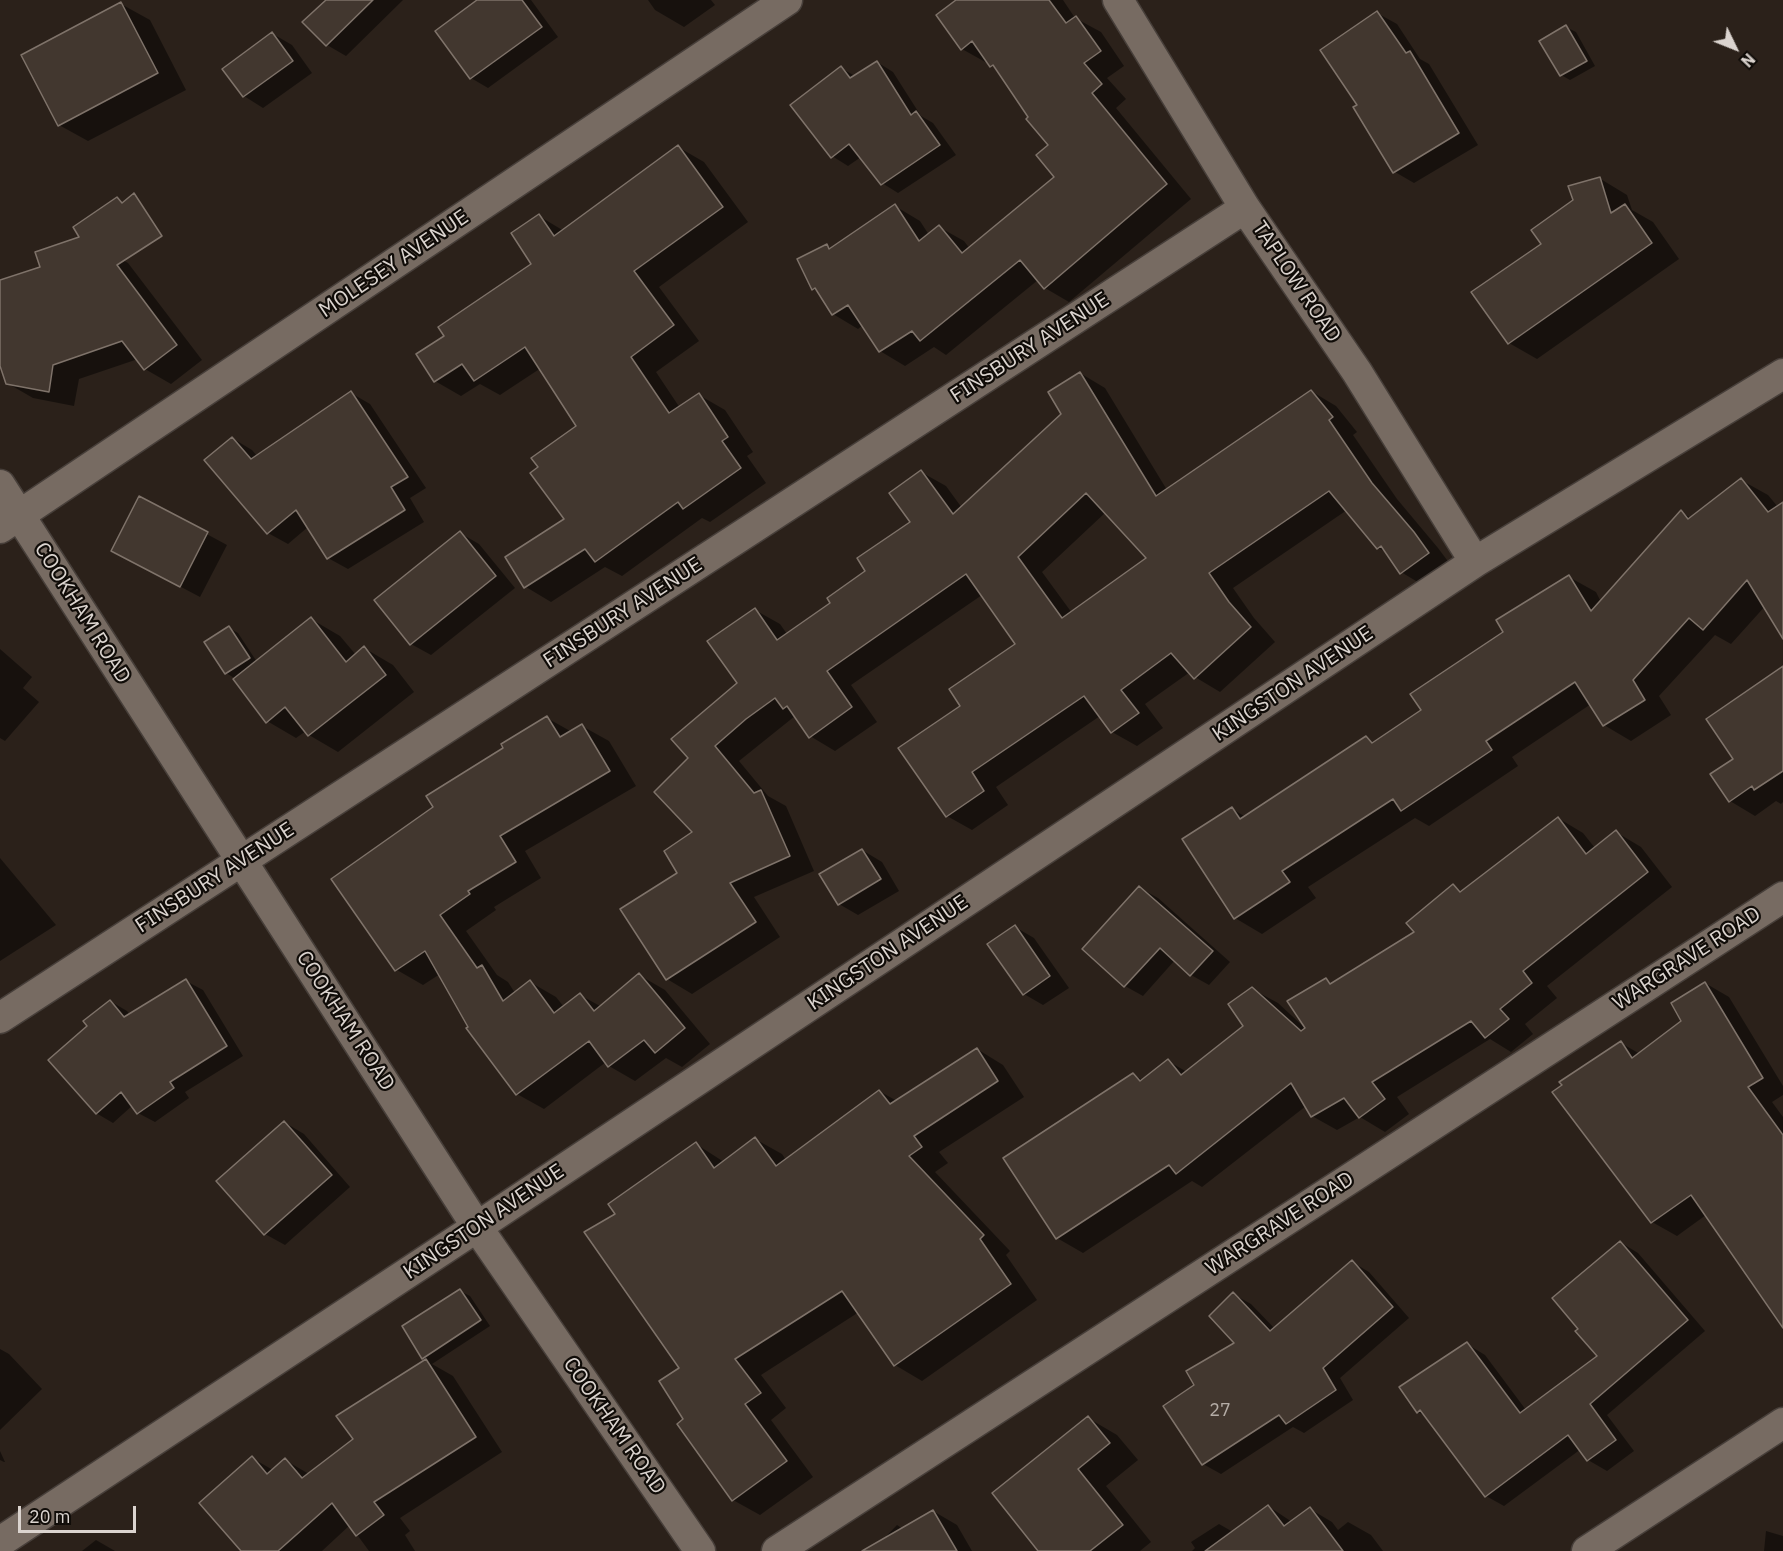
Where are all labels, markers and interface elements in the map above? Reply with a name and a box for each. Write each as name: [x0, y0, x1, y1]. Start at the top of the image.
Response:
north arrow: [1705, 18, 1765, 78]
text: N: [1737, 49, 1759, 71]
street label: MOLESEY AVENUE: [314, 205, 474, 323]
street label: TAPLOW ROAD: [1246, 217, 1346, 347]
street label: FINSBURY AVENUE: [946, 287, 1114, 409]
street label: COOKHAM ROAD: [29, 538, 135, 688]
street label: FINSBURY AVENUE: [539, 552, 707, 674]
street label: KINGSTON AVENUE: [1208, 621, 1378, 747]
street label: FINSBURY AVENUE: [131, 817, 299, 939]
street label: KINGSTON AVENUE: [803, 890, 973, 1016]
street label: WARGRAVE ROAD: [1608, 902, 1766, 1016]
street label: COOKHAM ROAD: [290, 946, 400, 1096]
street label: KINGSTON AVENUE: [399, 1159, 569, 1285]
street label: WARGRAVE ROAD: [1201, 1167, 1359, 1281]
street label: COOKHAM ROAD: [557, 1353, 671, 1499]
house number: 27: [1209, 1400, 1231, 1422]
scale bar: [21, 1494, 140, 1532]
text: 20 m: [29, 1505, 71, 1528]

